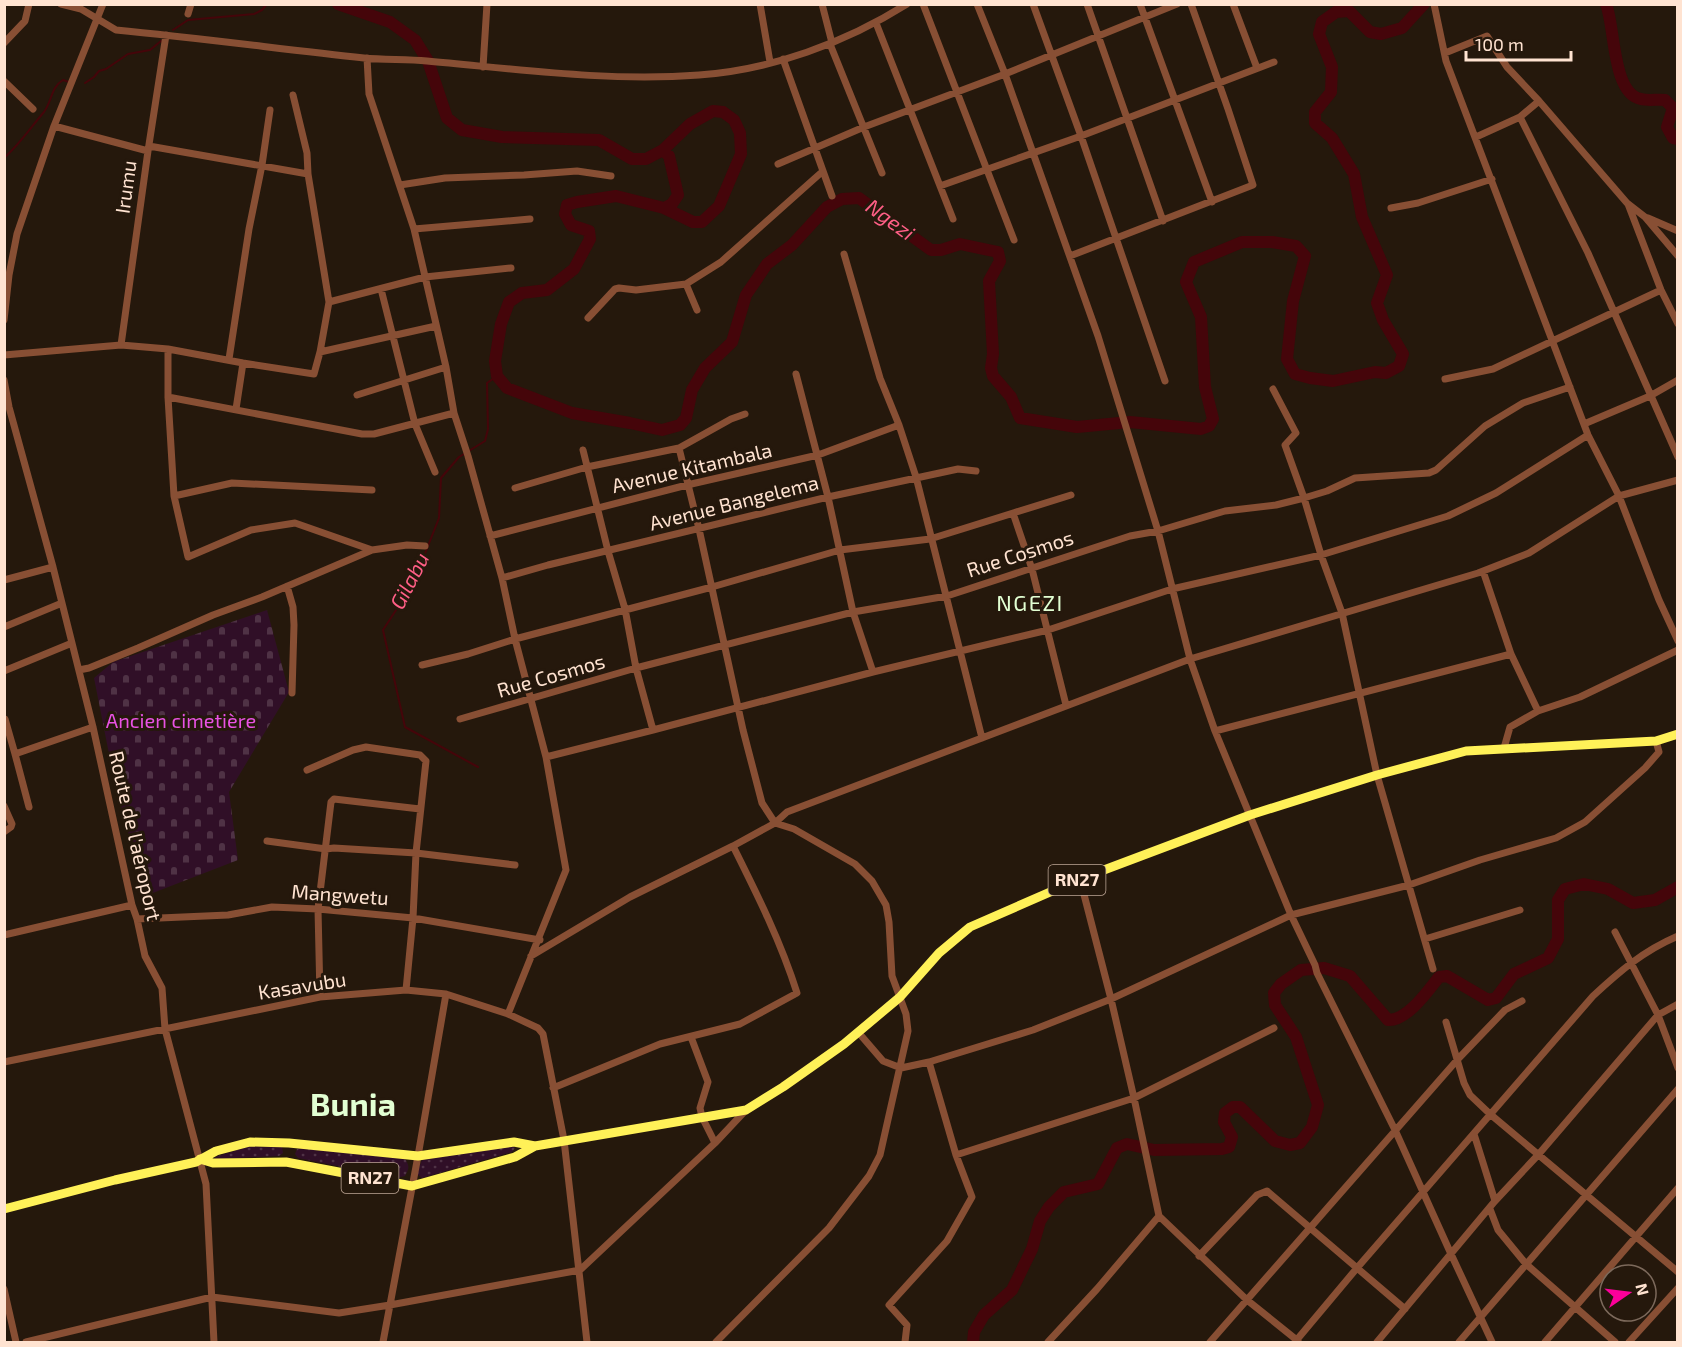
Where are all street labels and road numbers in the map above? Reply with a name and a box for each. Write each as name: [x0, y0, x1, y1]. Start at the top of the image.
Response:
street label: Irumu: [109, 159, 141, 215]
street label: Avenue Kitambala: [609, 437, 774, 497]
street label: Avenue Bangelema: [647, 469, 821, 535]
street label: Rue Cosmos: [963, 524, 1076, 582]
street label: Rue Cosmos: [494, 648, 607, 702]
street label: Route de l'aéroport: [105, 748, 167, 923]
road number: RN27: [1048, 865, 1106, 895]
street label: Mangwetu: [291, 879, 390, 909]
street label: Kasavubu: [256, 966, 348, 1004]
road number: RN27: [342, 1163, 398, 1193]

